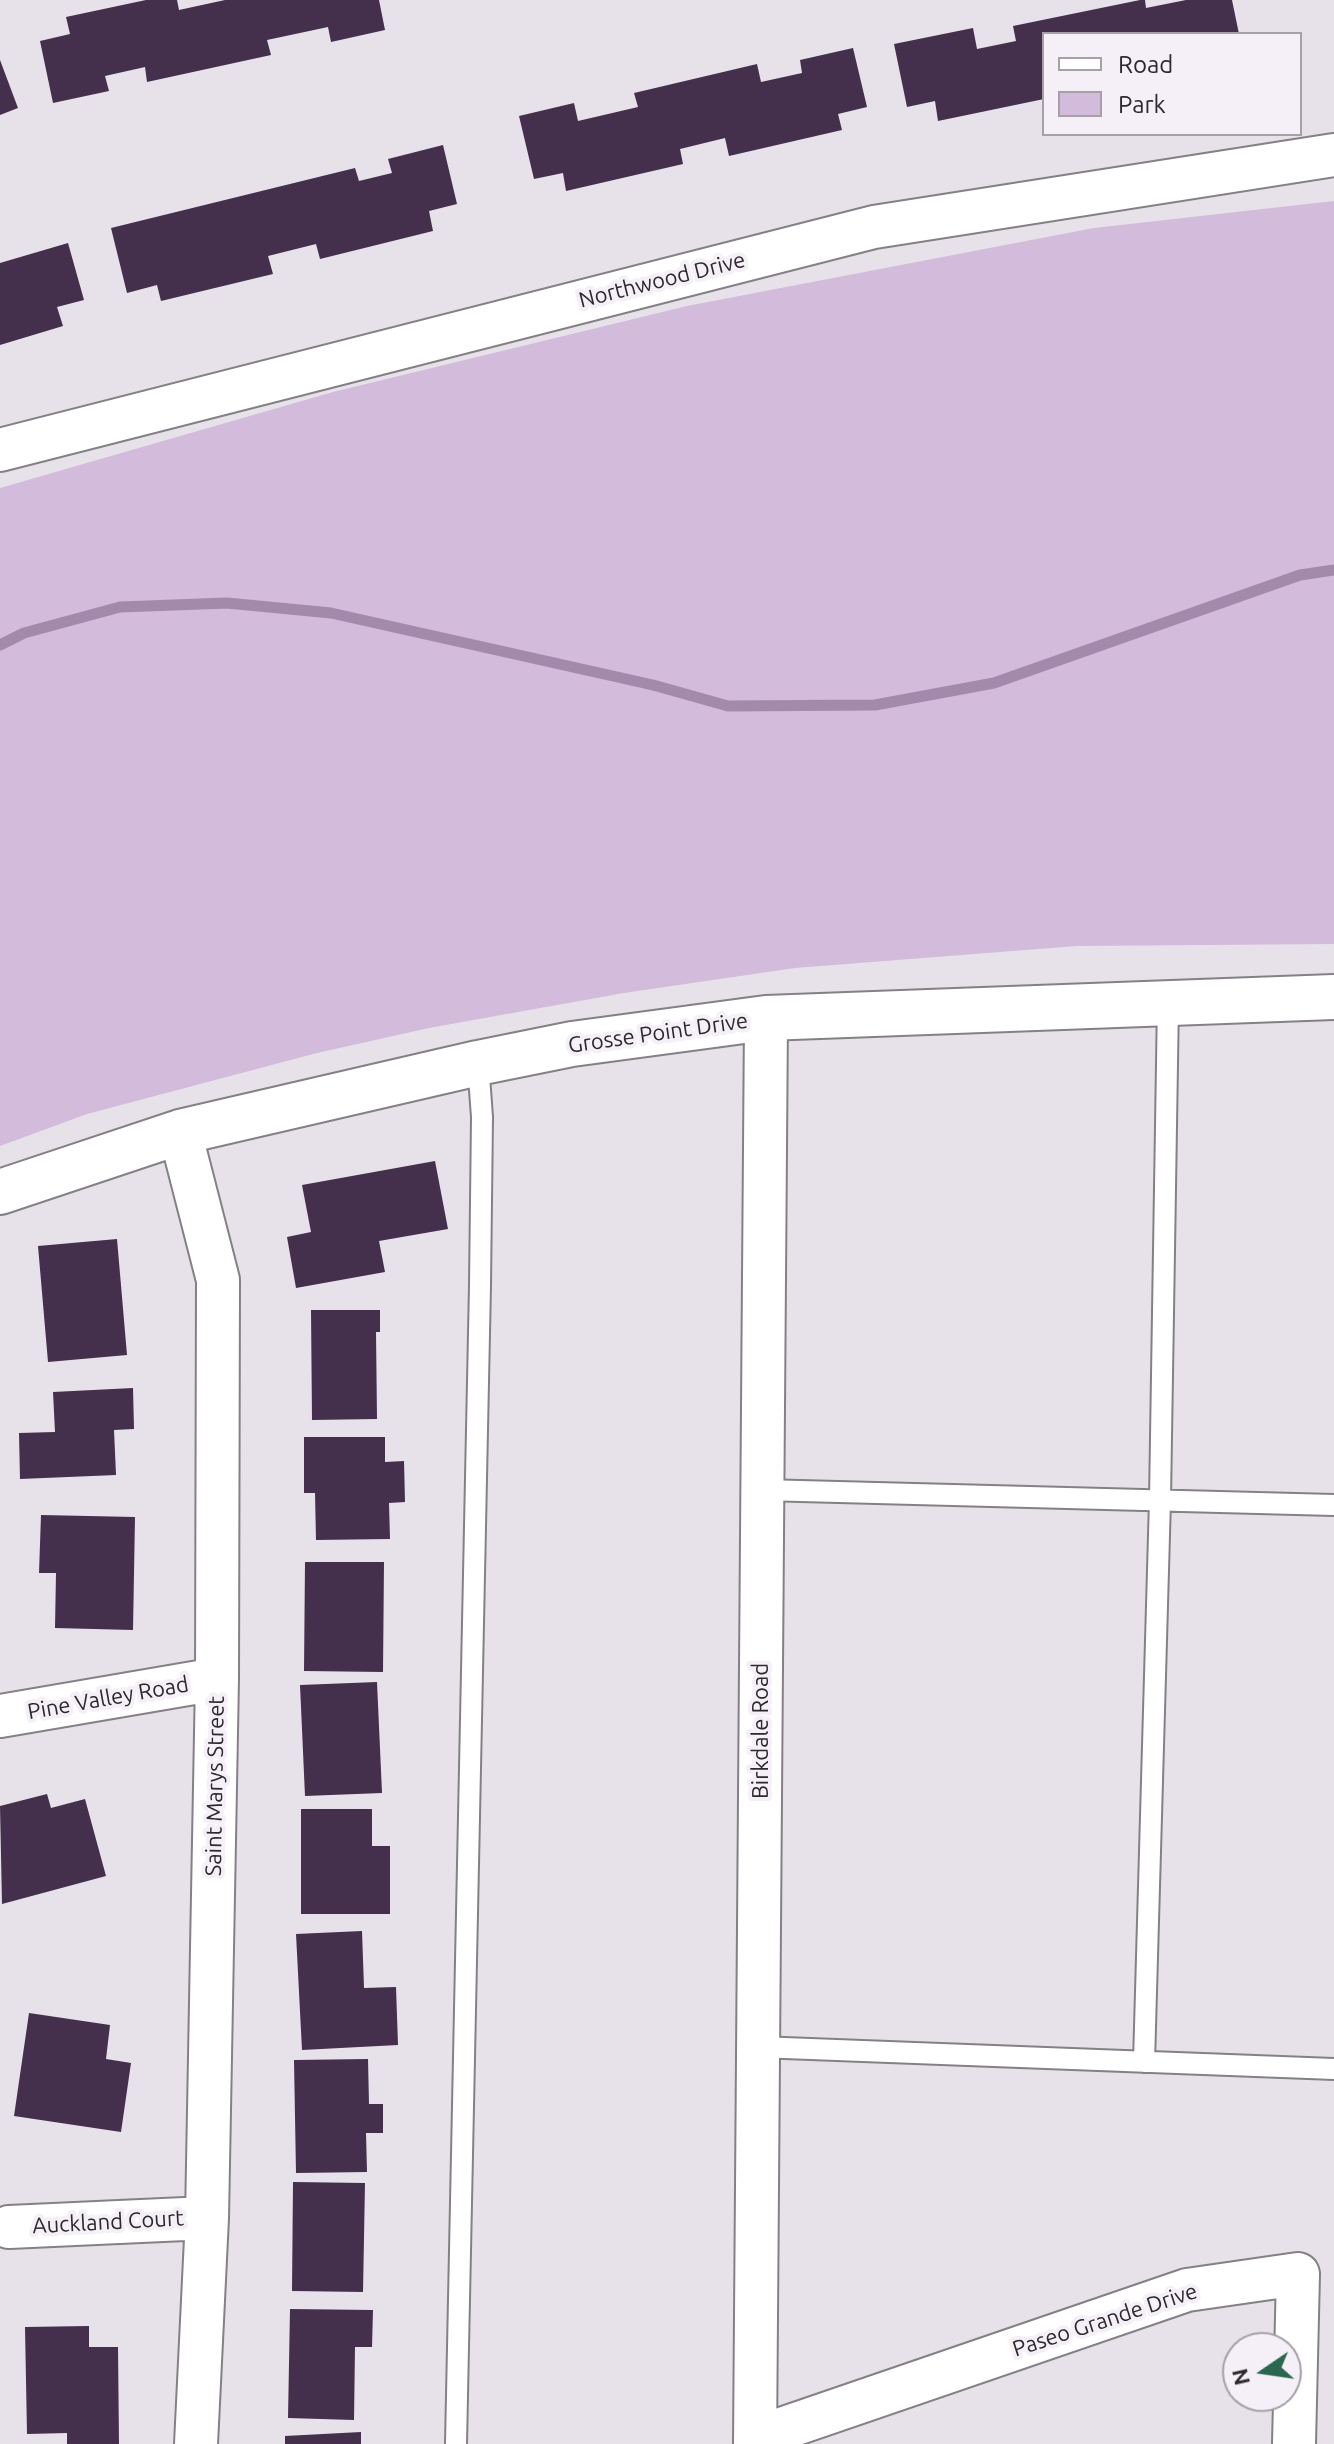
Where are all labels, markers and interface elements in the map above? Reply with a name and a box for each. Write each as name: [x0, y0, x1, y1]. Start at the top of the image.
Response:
legend: [1042, 32, 1302, 136]
text: Road: [1118, 51, 1173, 78]
text: Park: [1118, 91, 1166, 118]
street label: Northwood Drive: [576, 247, 748, 313]
street label: Grosse Point Drive: [566, 1007, 750, 1059]
street label: Birkdale Road: [748, 1663, 774, 1799]
street label: Pine Valley Road: [25, 1671, 191, 1725]
street label: Saint Marys Street: [200, 1696, 230, 1876]
street label: Auckland Court: [32, 2205, 184, 2239]
street label: Paseo Grande Drive: [1009, 2278, 1201, 2362]
north arrow: [1222, 2332, 1302, 2412]
text: N: [1226, 2366, 1254, 2388]

